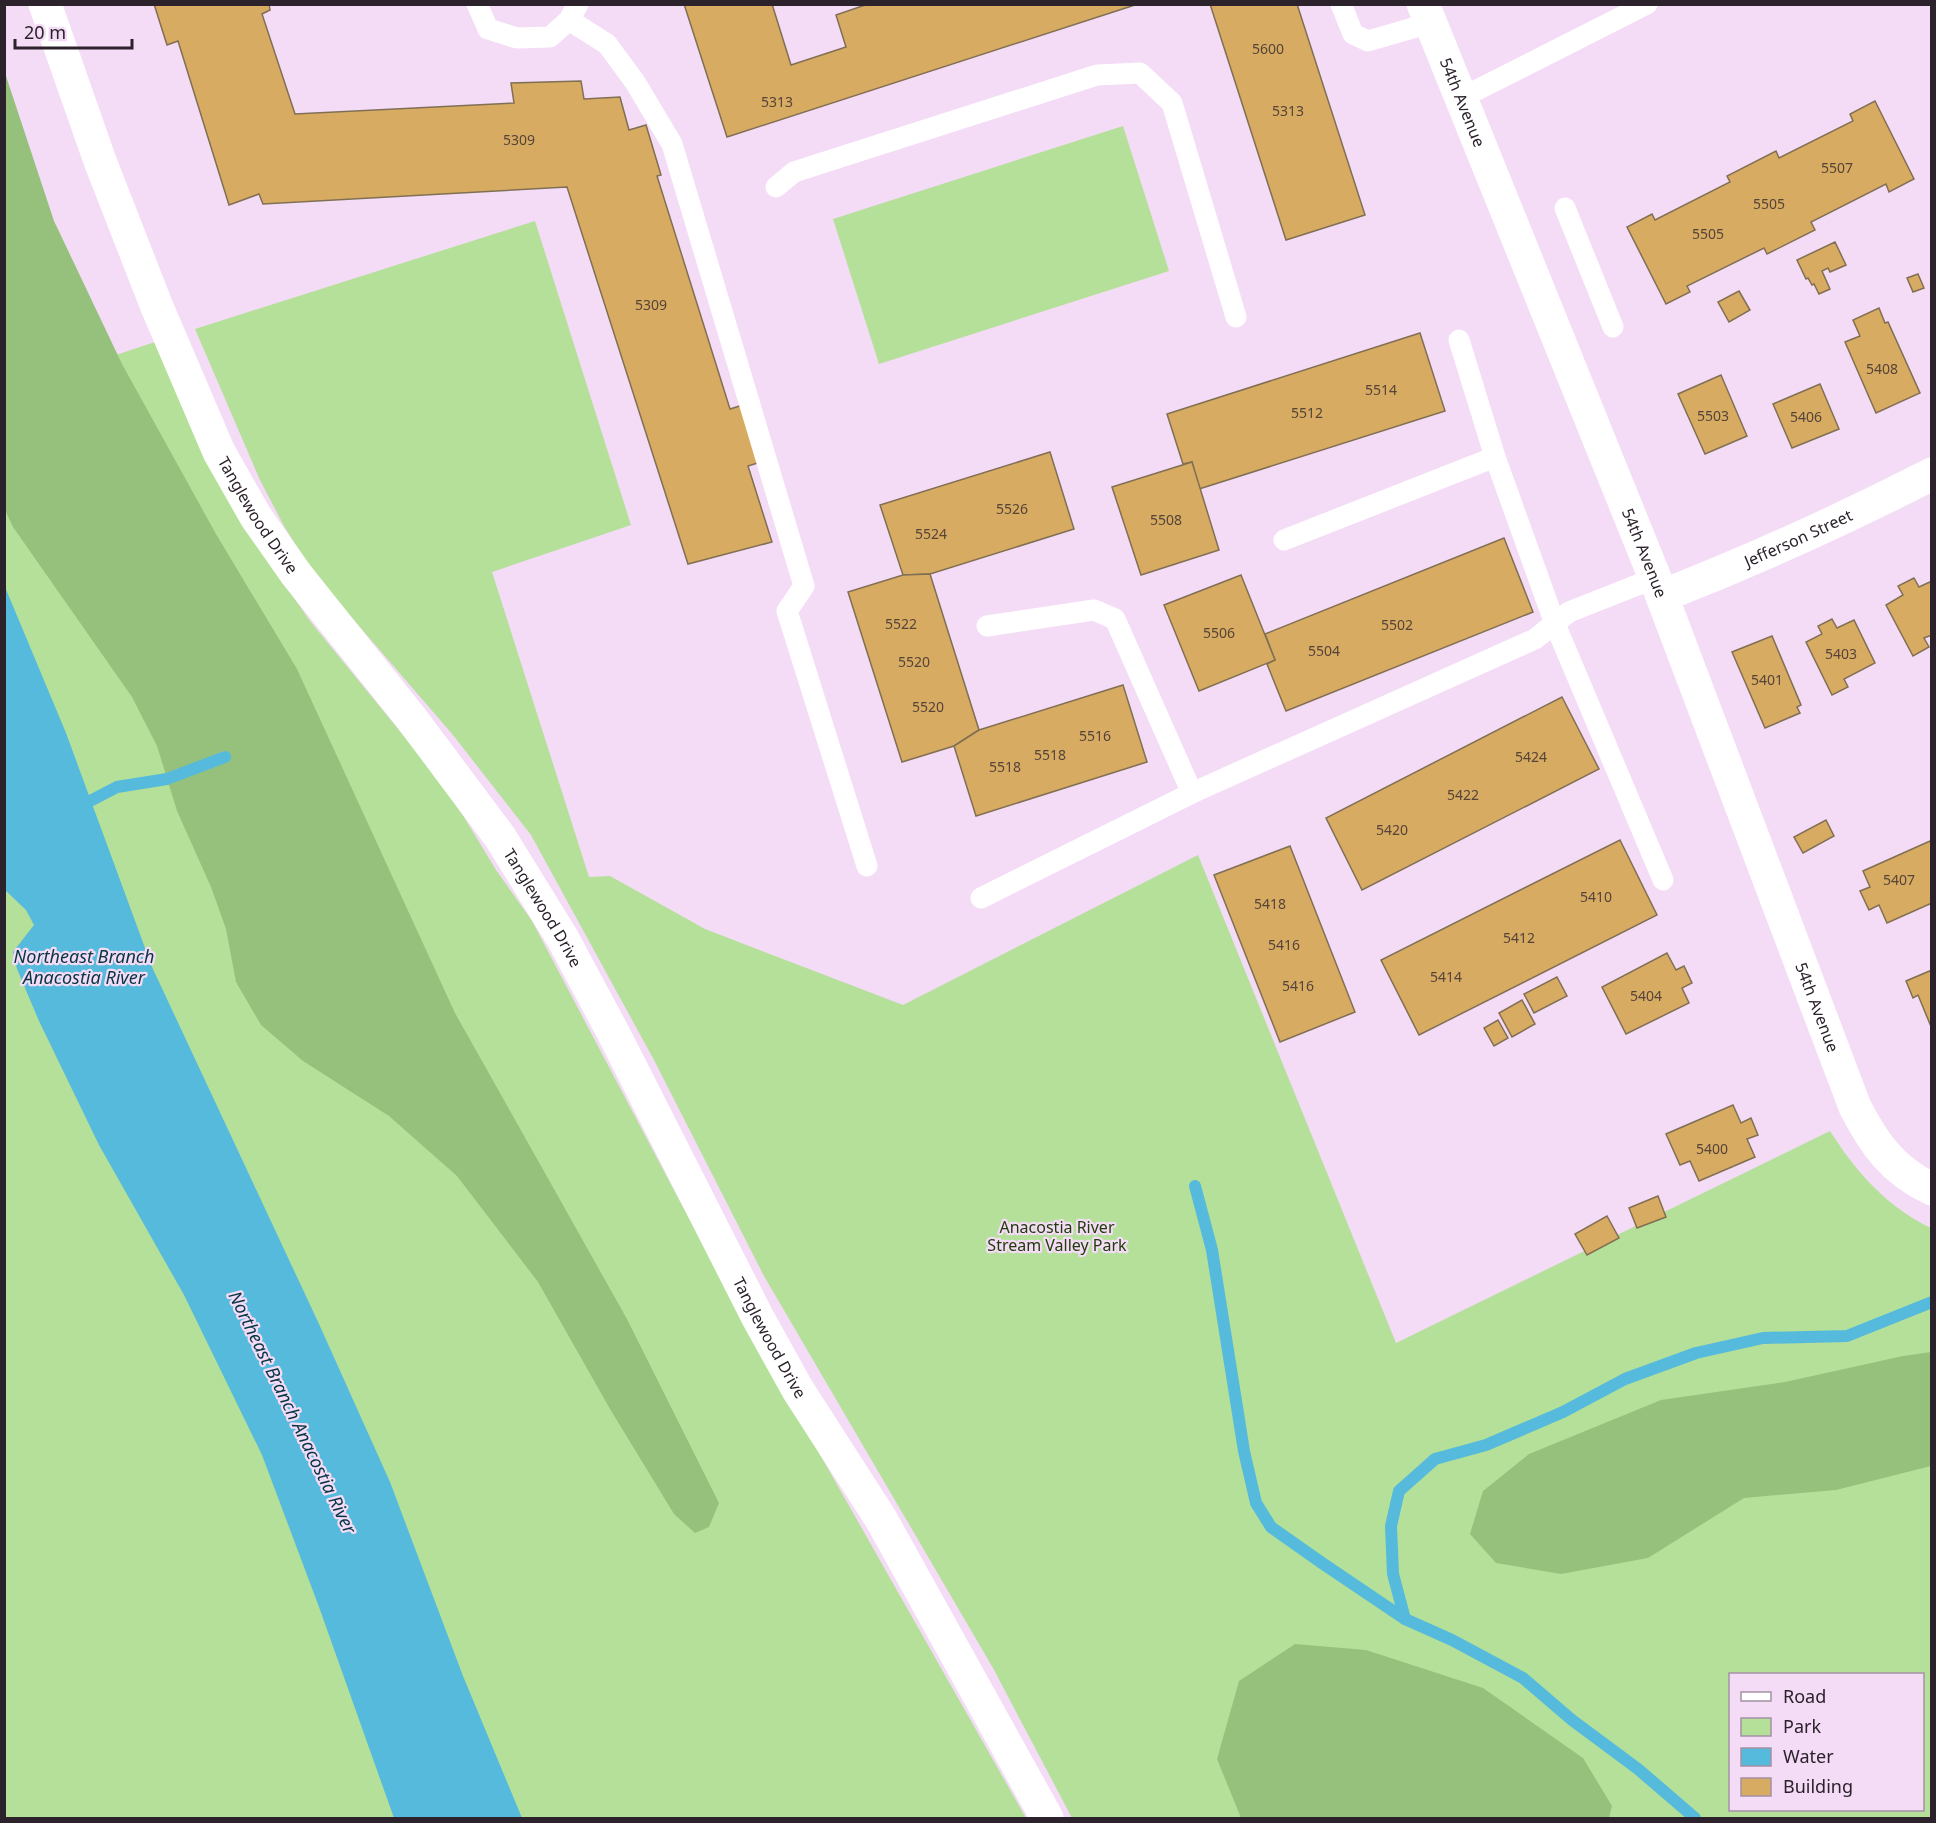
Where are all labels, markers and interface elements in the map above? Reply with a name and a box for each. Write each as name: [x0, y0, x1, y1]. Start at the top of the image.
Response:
scale bar: [15, 12, 132, 50]
text: 20 m: [24, 20, 66, 44]
house number: 5600: [1252, 39, 1284, 58]
street label: 54th Avenue: [1435, 54, 1491, 150]
house number: 5313: [761, 92, 793, 111]
house number: 5313: [1272, 101, 1304, 120]
house number: 5309: [503, 130, 535, 149]
house number: 5507: [1821, 158, 1853, 177]
house number: 5505: [1753, 194, 1785, 213]
house number: 5505: [1692, 224, 1724, 243]
house number: 5309: [635, 295, 667, 314]
house number: 5408: [1866, 359, 1898, 378]
house number: 5514: [1365, 380, 1397, 399]
house number: 5512: [1291, 403, 1323, 422]
house number: 5503: [1697, 406, 1729, 425]
house number: 5406: [1790, 407, 1822, 426]
street label: Tanglewood Drive: [213, 452, 303, 578]
house number: 5526: [996, 499, 1028, 518]
street label: Jefferson Street: [1739, 504, 1856, 573]
street label: 54th Avenue: [1617, 505, 1672, 601]
house number: 5508: [1150, 510, 1182, 529]
house number: 5524: [915, 524, 947, 543]
house number: 5522: [885, 614, 917, 633]
house number: 5502: [1381, 615, 1413, 634]
house number: 5506: [1203, 623, 1235, 642]
house number: 5504: [1308, 641, 1340, 660]
house number: 5403: [1825, 644, 1857, 663]
house number: 5520: [898, 652, 930, 671]
house number: 5401: [1751, 670, 1783, 689]
house number: 5520: [912, 697, 944, 716]
house number: 5516: [1079, 726, 1111, 745]
house number: 5518: [1034, 745, 1066, 764]
house number: 5424: [1515, 747, 1547, 766]
house number: 5518: [989, 757, 1021, 776]
house number: 5422: [1447, 785, 1479, 804]
house number: 5420: [1376, 820, 1408, 839]
street label: Tanglewood Drive: [499, 844, 587, 971]
house number: 5407: [1883, 870, 1915, 889]
house number: 5410: [1580, 887, 1612, 906]
house number: 5418: [1254, 894, 1286, 913]
house number: 5412: [1503, 928, 1535, 947]
house number: 5416: [1268, 935, 1300, 954]
water label: Northeast Branch Anacostia River: [14, 944, 154, 989]
street label: 54th Avenue: [1790, 959, 1844, 1055]
house number: 5414: [1430, 967, 1462, 986]
house number: 5416: [1282, 976, 1314, 995]
house number: 5404: [1630, 986, 1662, 1005]
house number: 5400: [1696, 1139, 1728, 1158]
park label: Anacostia River Stream Valley Park: [987, 1216, 1127, 1256]
street label: Tanglewood Drive: [728, 1273, 811, 1403]
water label: Northeast Branch Anacostia River: [224, 1287, 363, 1538]
legend: [1729, 1673, 1924, 1811]
text: Road: [1783, 1684, 1826, 1708]
text: Park: [1783, 1714, 1821, 1738]
text: Water: [1783, 1744, 1834, 1768]
text: Building: [1783, 1774, 1853, 1798]

